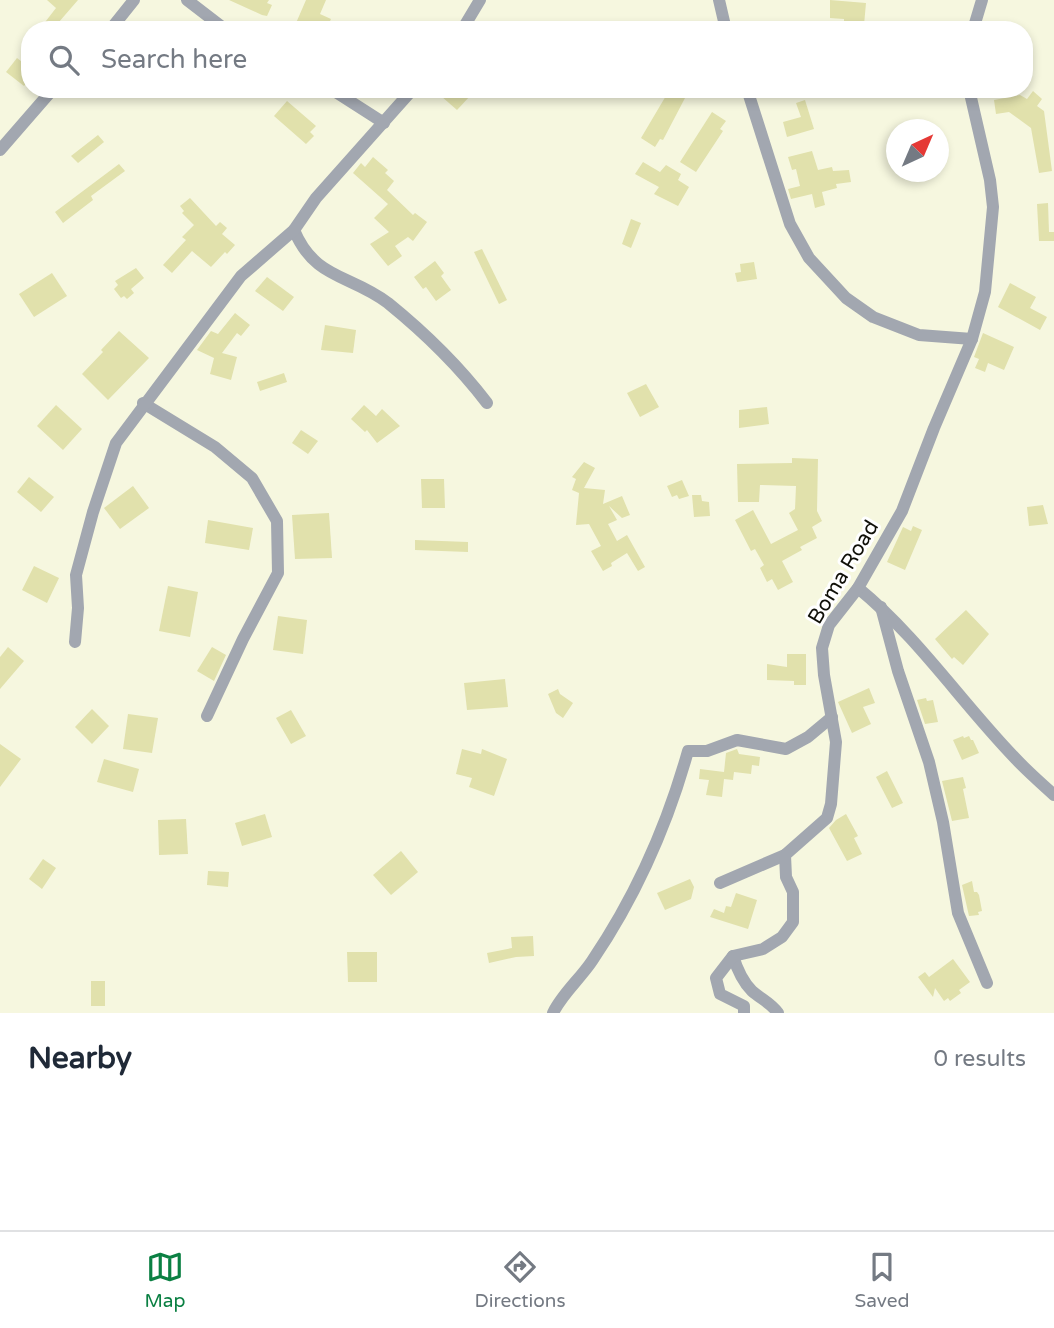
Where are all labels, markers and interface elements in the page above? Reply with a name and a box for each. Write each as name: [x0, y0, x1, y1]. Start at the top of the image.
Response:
search box: [21, 21, 1033, 98]
icon: search: [45, 41, 83, 79]
text: Search here: [101, 44, 247, 75]
north arrow: [886, 119, 949, 182]
street label: Boma Road: [803, 516, 884, 629]
text: Nearby: [28, 1040, 132, 1077]
text: 0 results: [933, 1045, 1026, 1073]
tab: Map: [145, 1248, 186, 1312]
tab: Directions: [475, 1248, 566, 1312]
tab: Saved: [855, 1248, 909, 1312]

